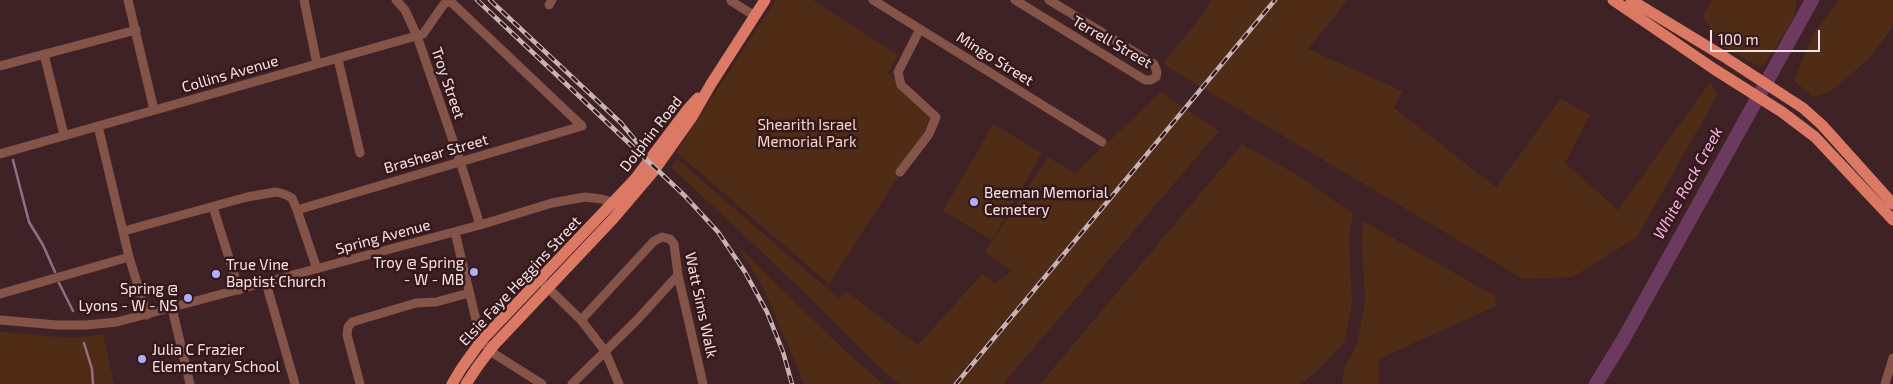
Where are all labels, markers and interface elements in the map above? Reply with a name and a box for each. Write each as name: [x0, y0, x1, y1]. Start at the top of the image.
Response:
street label: Terrell Street: [1069, 12, 1155, 72]
scale bar: [1713, 20, 1823, 52]
street label: Mingo Street: [953, 28, 1037, 90]
text: 100 m: [1718, 30, 1759, 48]
street label: Troy Street: [427, 45, 469, 121]
street label: Collins Avenue: [180, 52, 280, 96]
street label: Dolphin Road: [616, 93, 686, 175]
park label: Shearith Israel Memorial Park: [757, 116, 857, 151]
water label: White Rock Creek: [1649, 123, 1727, 243]
street label: Brashear Street: [382, 131, 490, 177]
place label: Beeman Memorial Cemetery: [984, 184, 1108, 219]
marker: Beeman Memorial Cemetery: [968, 196, 980, 208]
street label: Elsie Faye Heggins Street: [455, 212, 585, 350]
street label: Spring Avenue: [334, 216, 432, 258]
street label: Watt Sims Walk: [681, 250, 721, 360]
place label: Troy @ Spring - W - MB: [373, 254, 464, 289]
place label: True Vine Baptist Church: [226, 256, 326, 291]
marker: Troy @ Spring - W - MB: [468, 266, 480, 278]
marker: True Vine Baptist Church: [210, 268, 222, 280]
place label: Spring @ Lyons - W - NS: [79, 280, 178, 315]
marker: Spring @ Lyons - W - NS: [182, 292, 194, 304]
place label: Julia C Frazier Elementary School: [152, 341, 280, 376]
marker: Julia C Frazier Elementary School: [136, 353, 148, 365]

